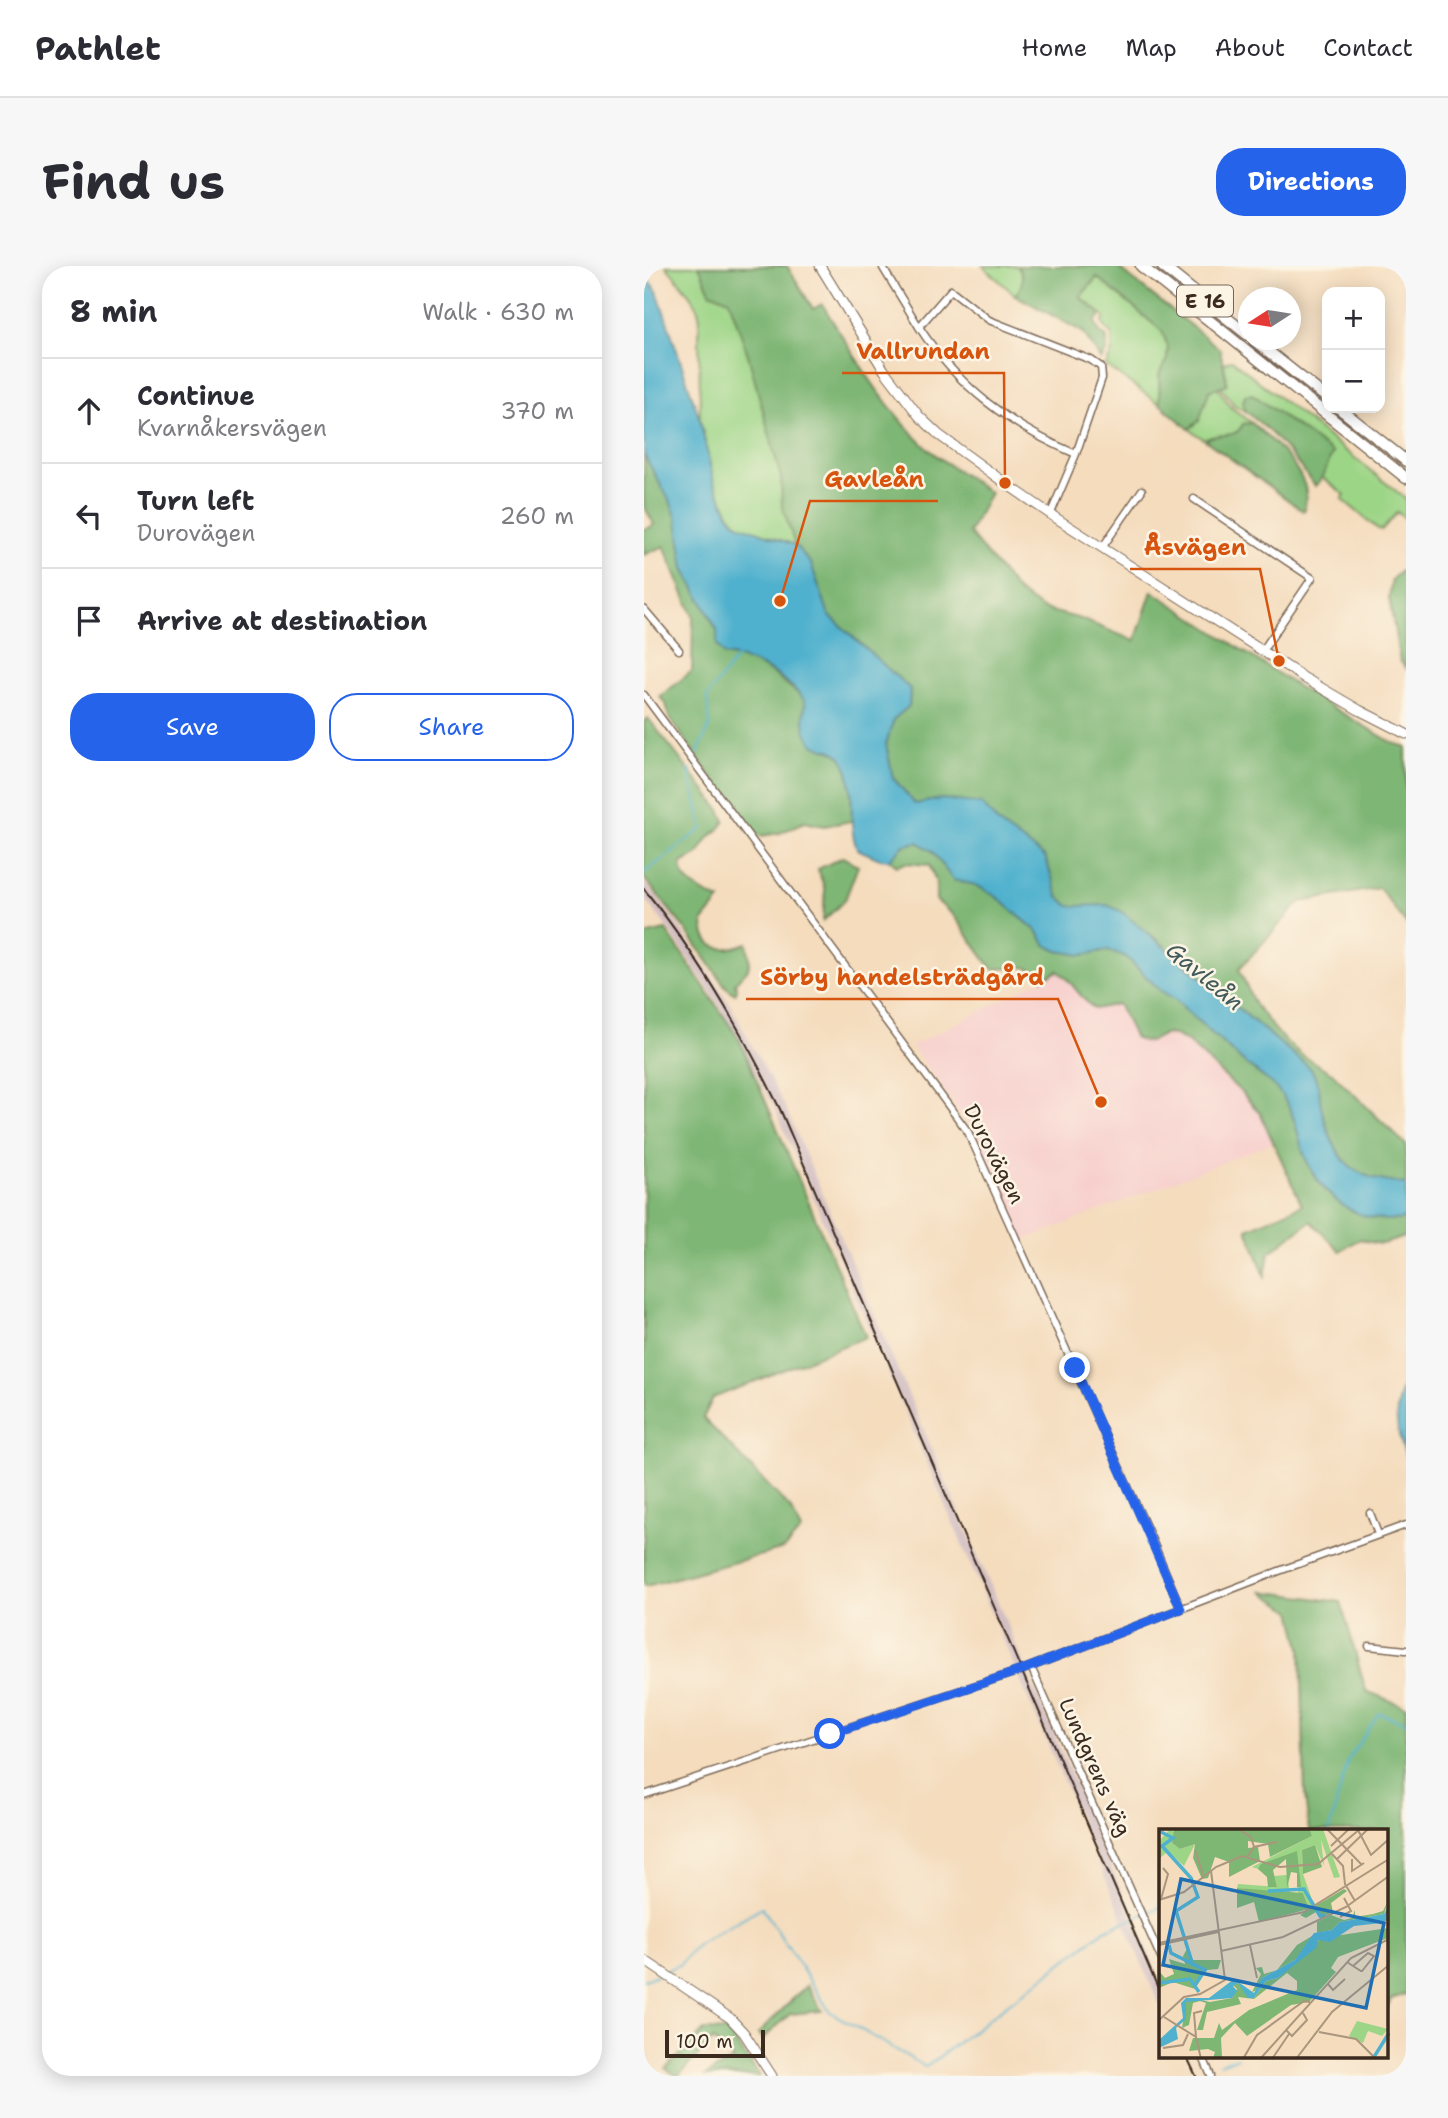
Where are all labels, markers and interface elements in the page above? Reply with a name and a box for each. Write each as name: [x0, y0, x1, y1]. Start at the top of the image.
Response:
text: Pathlet: [35, 26, 161, 71]
text: Home: [1021, 32, 1087, 64]
text: Map: [1125, 32, 1177, 64]
text: About: [1215, 32, 1285, 64]
text: Contact: [1323, 32, 1413, 64]
button: Directions: [1216, 148, 1406, 216]
text: Find us: [42, 149, 225, 215]
road number: E 16: [1177, 286, 1233, 316]
north arrow: [1238, 287, 1301, 350]
map controls: [1322, 287, 1385, 413]
button: +: [1322, 287, 1385, 350]
text: 8 min: [70, 291, 157, 332]
text: Walk · 630 m: [422, 297, 574, 327]
callout: Vallrundan: [842, 329, 1004, 373]
text: Vallrundan: [856, 336, 990, 366]
button: −: [1322, 350, 1385, 413]
text: Continue: [137, 378, 255, 413]
icon: ahead: [70, 392, 108, 430]
text: 370 m: [501, 396, 574, 426]
text: Kvarnåkersvägen: [137, 413, 327, 443]
callout: Gavleån: [810, 457, 938, 501]
text: Gavleån: [824, 464, 924, 494]
text: Turn left: [137, 483, 254, 518]
icon: left: [70, 497, 108, 535]
text: 260 m: [500, 501, 574, 531]
text: Durovägen: [137, 518, 255, 548]
callout: Åsvägen: [1130, 525, 1260, 569]
text: Åsvägen: [1144, 532, 1246, 562]
icon: arrive: [70, 602, 108, 640]
text: Arrive at destination: [137, 603, 427, 638]
button: Save: [70, 693, 315, 761]
button: Share: [329, 693, 574, 761]
water label: Gavleån: [1160, 935, 1250, 1017]
callout: Sörby handelsträdgård: [746, 955, 1058, 999]
text: Sörby handelsträdgård: [760, 962, 1044, 992]
street label: Durovägen: [957, 1099, 1031, 1209]
route end: [1059, 1352, 1090, 1383]
street label: Lundgrens väg: [1052, 1693, 1138, 1841]
route start: [814, 1718, 845, 1749]
inset map: [1159, 1829, 1388, 2058]
scale bar: [665, 2027, 765, 2059]
text: 100 m: [676, 2029, 733, 2054]

